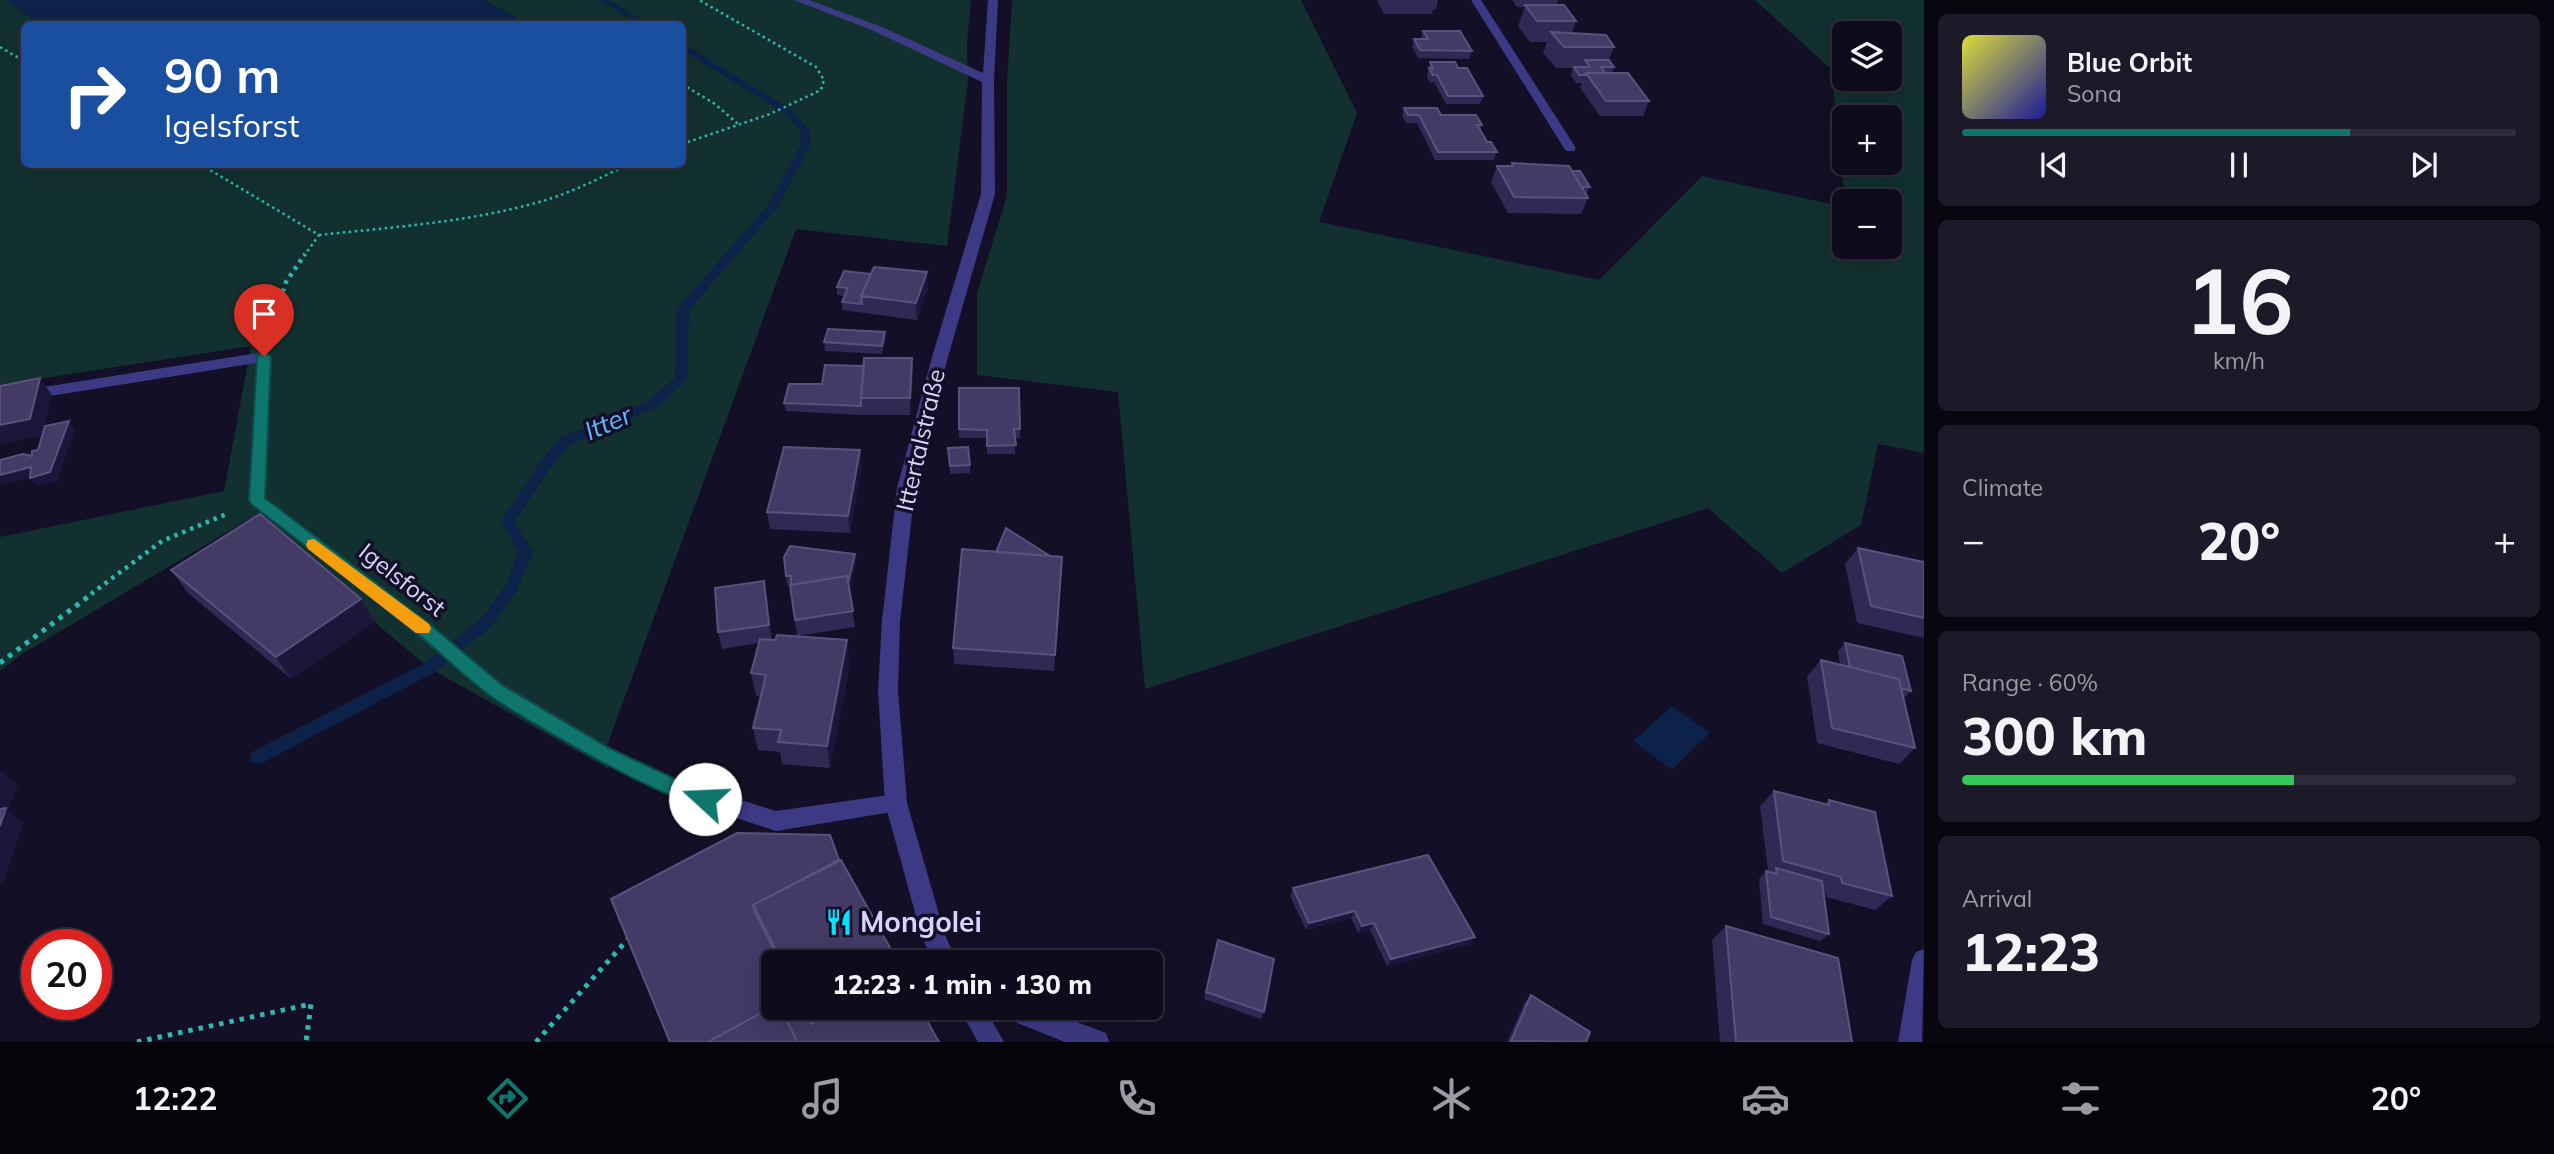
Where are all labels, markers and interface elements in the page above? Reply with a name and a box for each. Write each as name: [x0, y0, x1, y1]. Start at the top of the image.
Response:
map controls: [1832, 21, 1902, 259]
button: layers: [1832, 21, 1902, 91]
text: 90 m: [164, 44, 280, 105]
text: Blue Orbit: [2067, 46, 2192, 79]
icon: right: [49, 49, 140, 140]
text: Sona: [2067, 79, 2122, 108]
text: Igelsforst: [164, 105, 300, 145]
button: +: [1832, 105, 1902, 175]
icon: previous: [2035, 146, 2073, 184]
icon: pause: [2220, 146, 2258, 184]
icon: next: [2405, 146, 2443, 184]
button: −: [1832, 189, 1902, 259]
text: 16: [2184, 243, 2294, 357]
pin: [234, 284, 294, 356]
icon: arrive: [245, 295, 283, 333]
text: km/h: [2213, 346, 2265, 375]
street label: Ittertalstraße: [889, 366, 951, 514]
water label: Itter: [579, 397, 638, 447]
text: Climate: [1962, 473, 2043, 502]
text: 20°: [2198, 508, 2280, 573]
text: −: [1962, 516, 1985, 564]
text: +: [2493, 516, 2516, 564]
street label: Igelsforst: [353, 536, 452, 622]
text: Range · 60%: [1962, 668, 2098, 697]
text: 300 km: [1962, 703, 2147, 768]
position arrow: [668, 762, 742, 836]
text: Arrival: [1962, 884, 2032, 913]
place label: Mongolei: [860, 904, 982, 939]
restaurant icon: Mongolei: [824, 907, 854, 937]
text: 12:23: [1962, 919, 2100, 984]
speed limit sign: 20: [21, 929, 112, 1020]
text: 12:23 · 1 min · 130 m: [832, 968, 1092, 1001]
icon: directions: [483, 1074, 532, 1123]
icon: music: [798, 1074, 847, 1123]
icon: phone: [1112, 1074, 1161, 1123]
icon: climate: [1427, 1074, 1476, 1123]
icon: car: [1741, 1074, 1790, 1123]
icon: filters: [2056, 1074, 2105, 1123]
text: 12:22: [133, 1078, 218, 1118]
text: 20°: [2371, 1078, 2421, 1118]

